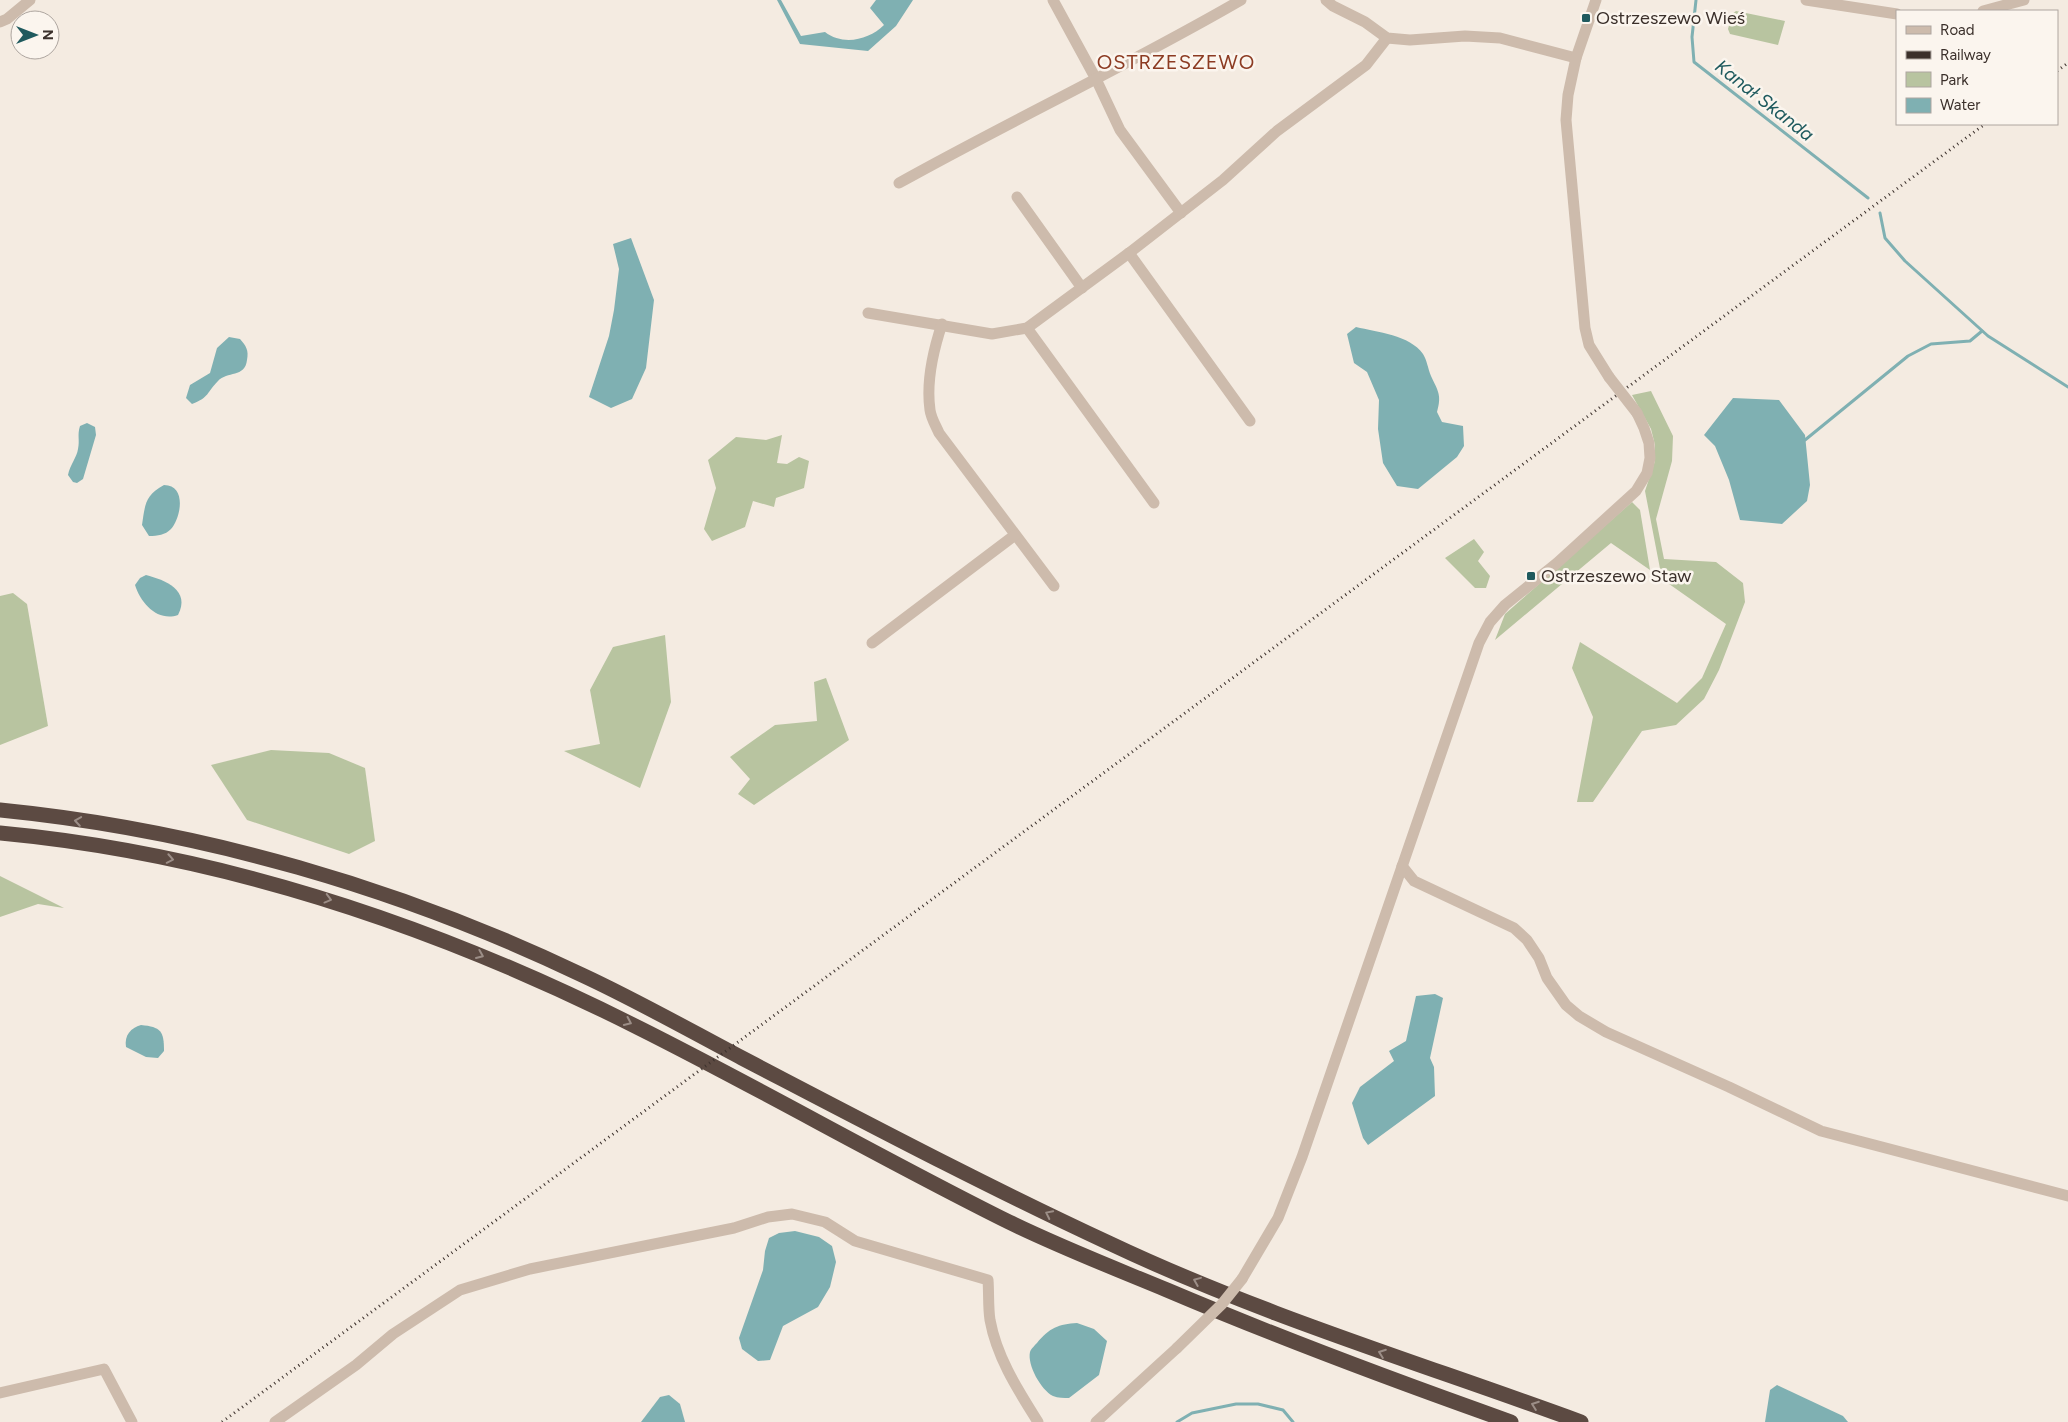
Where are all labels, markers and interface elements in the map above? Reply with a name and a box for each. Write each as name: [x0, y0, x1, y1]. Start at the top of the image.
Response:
place label: Ostrzeszewo Wieś: [1596, 7, 1745, 29]
north arrow: [10, 10, 60, 60]
legend: [1896, 10, 2058, 125]
marker: Ostrzeszewo Wieś: [1580, 12, 1592, 24]
text: Road: [1940, 21, 1975, 39]
text: N: [39, 30, 56, 40]
text: Railway: [1940, 46, 1991, 64]
district label: OSTRZESZEWO: [1097, 50, 1255, 74]
water label: Kanał Skanda: [1711, 55, 1819, 146]
text: Park: [1940, 71, 1969, 89]
text: Water: [1940, 96, 1980, 114]
place label: Ostrzeszewo Staw: [1541, 565, 1691, 587]
marker: Ostrzeszewo Staw: [1525, 570, 1537, 582]
one-way arrow: [74, 816, 82, 826]
one-way arrow: [166, 854, 175, 864]
one-way arrow: [323, 894, 331, 904]
one-way arrow: [475, 949, 484, 960]
one-way arrow: [623, 1016, 632, 1027]
one-way arrow: [1045, 1210, 1054, 1221]
one-way arrow: [1193, 1277, 1202, 1288]
one-way arrow: [1378, 1349, 1386, 1359]
one-way arrow: [1531, 1401, 1540, 1411]

